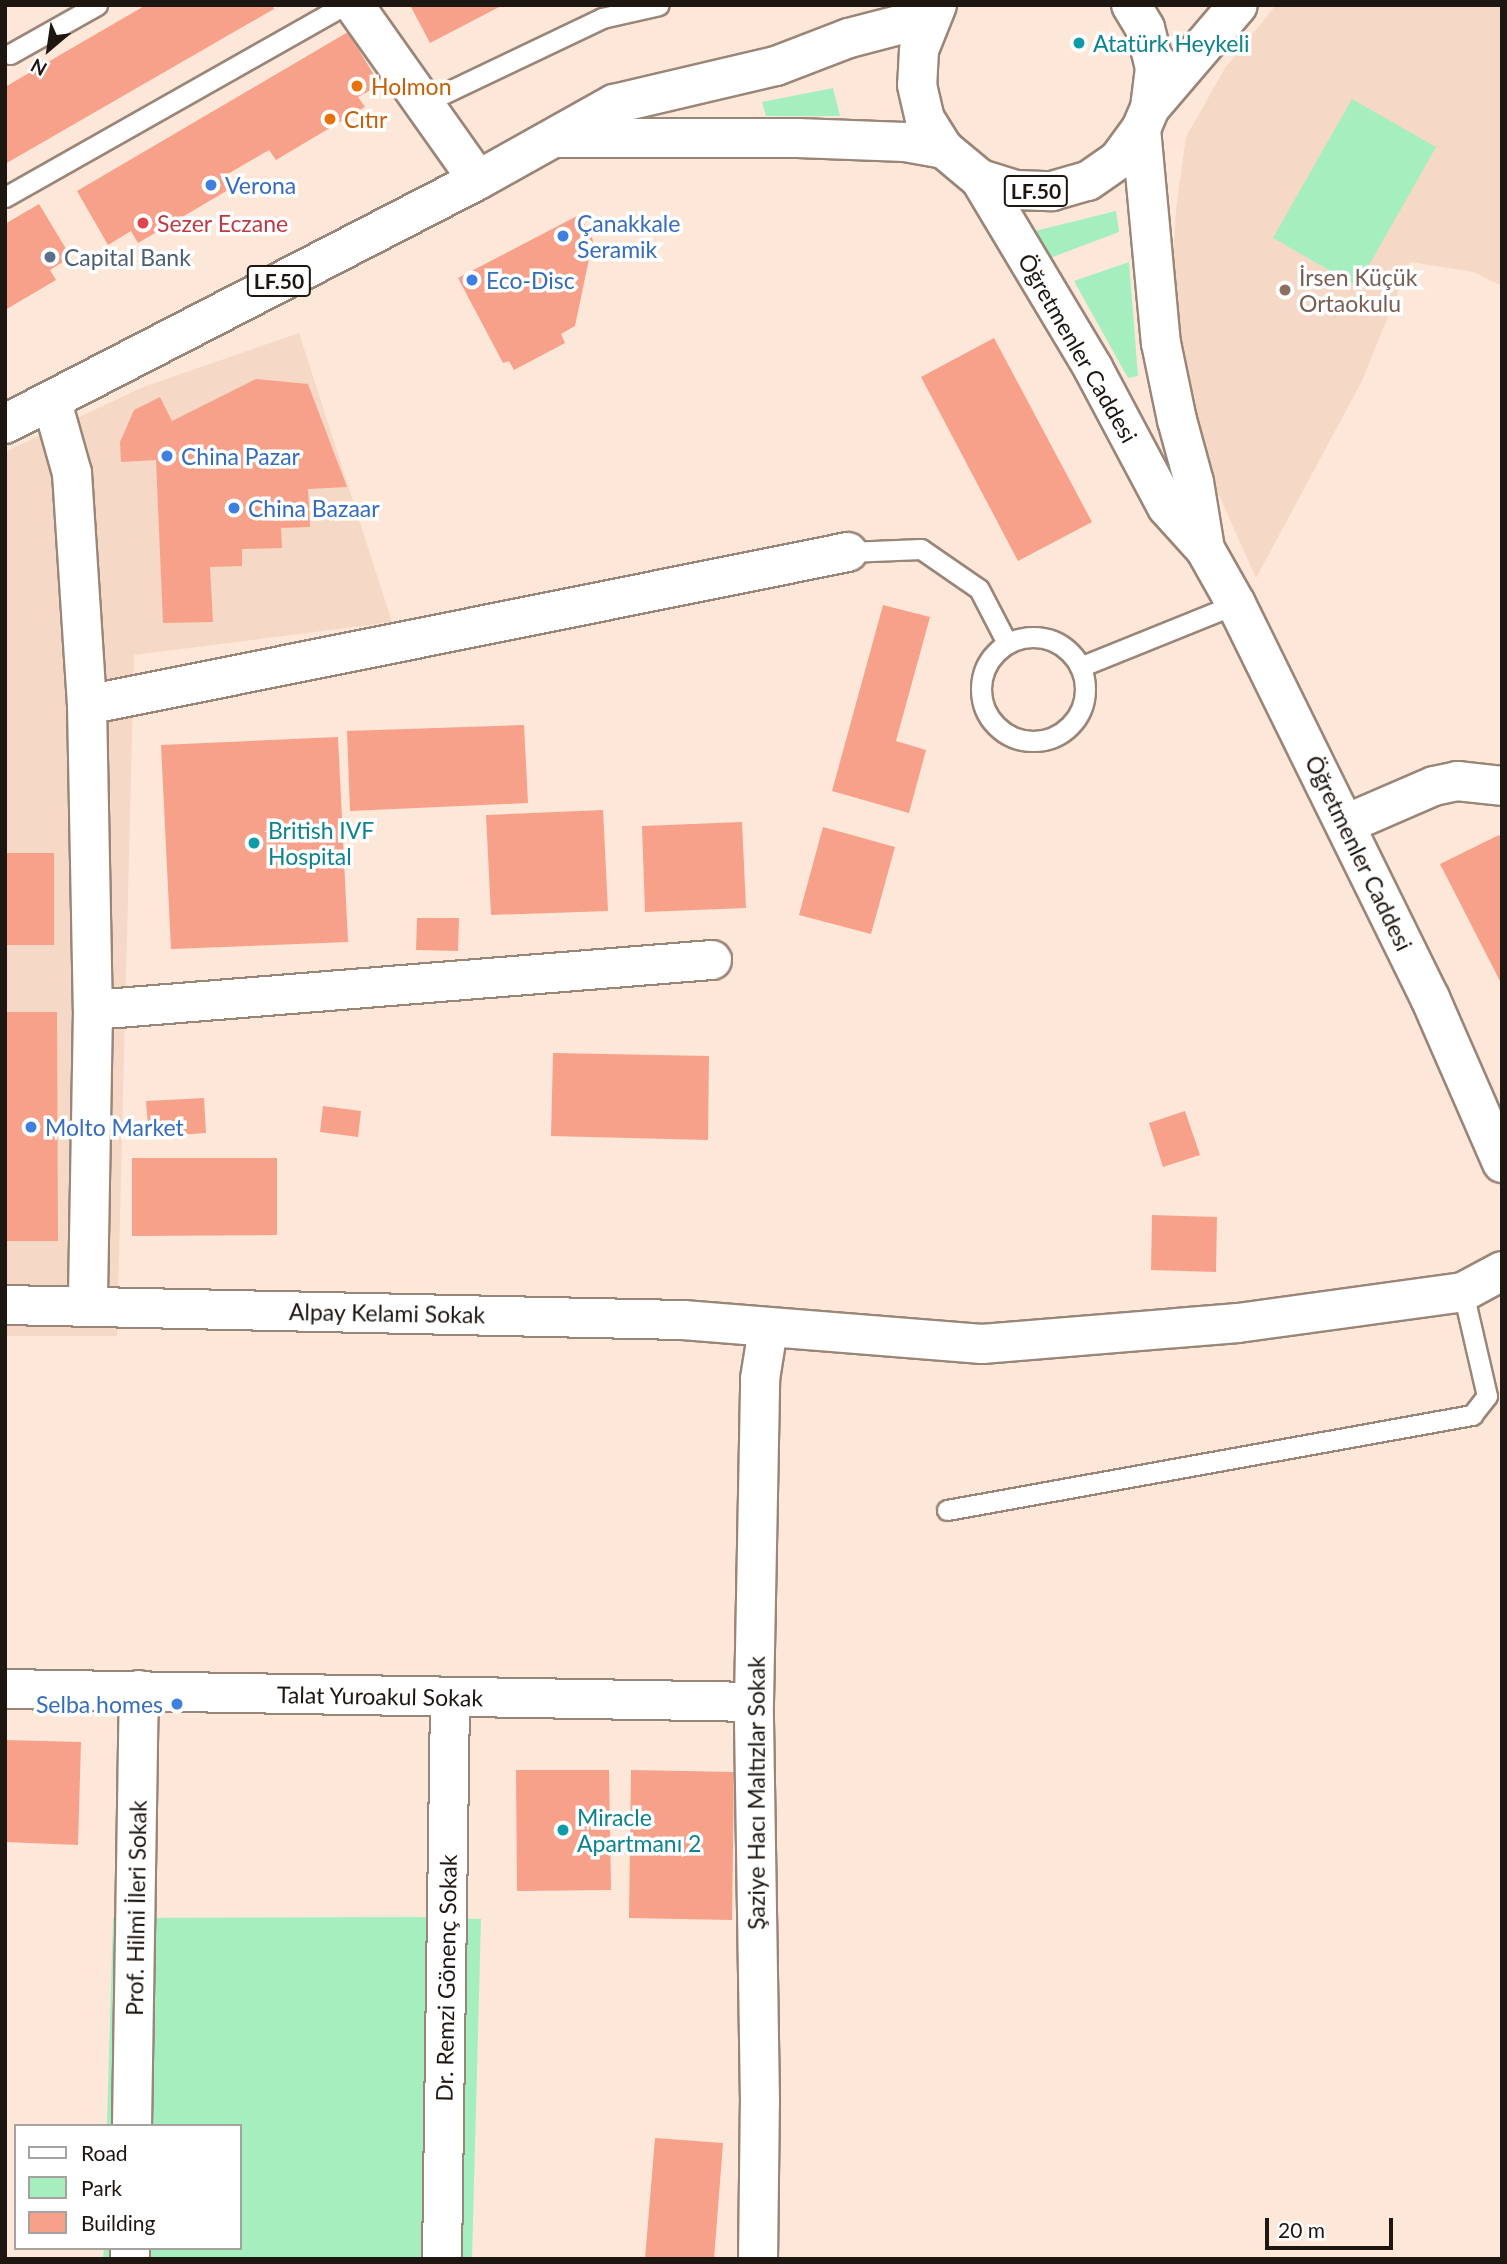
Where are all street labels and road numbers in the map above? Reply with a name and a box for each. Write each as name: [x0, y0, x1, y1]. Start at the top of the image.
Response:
road number: LF.50: [1003, 174, 1069, 208]
street label: Öğretmenler Caddesi: [1012, 248, 1144, 448]
road number: LF.50: [246, 264, 312, 298]
street label: Öğretmenler Caddesi: [1300, 751, 1418, 955]
street label: Alpay Kelami Sokak: [288, 1297, 486, 1329]
street label: Şaziye Hacı Maltızlar Sokak: [742, 1656, 770, 1930]
street label: Talat Yuroakul Sokak: [276, 1680, 484, 1712]
street label: Prof. Hilmi İleri Sokak: [120, 1800, 152, 2016]
street label: Dr. Remzi Gönenç Sokak: [430, 1854, 462, 2102]

